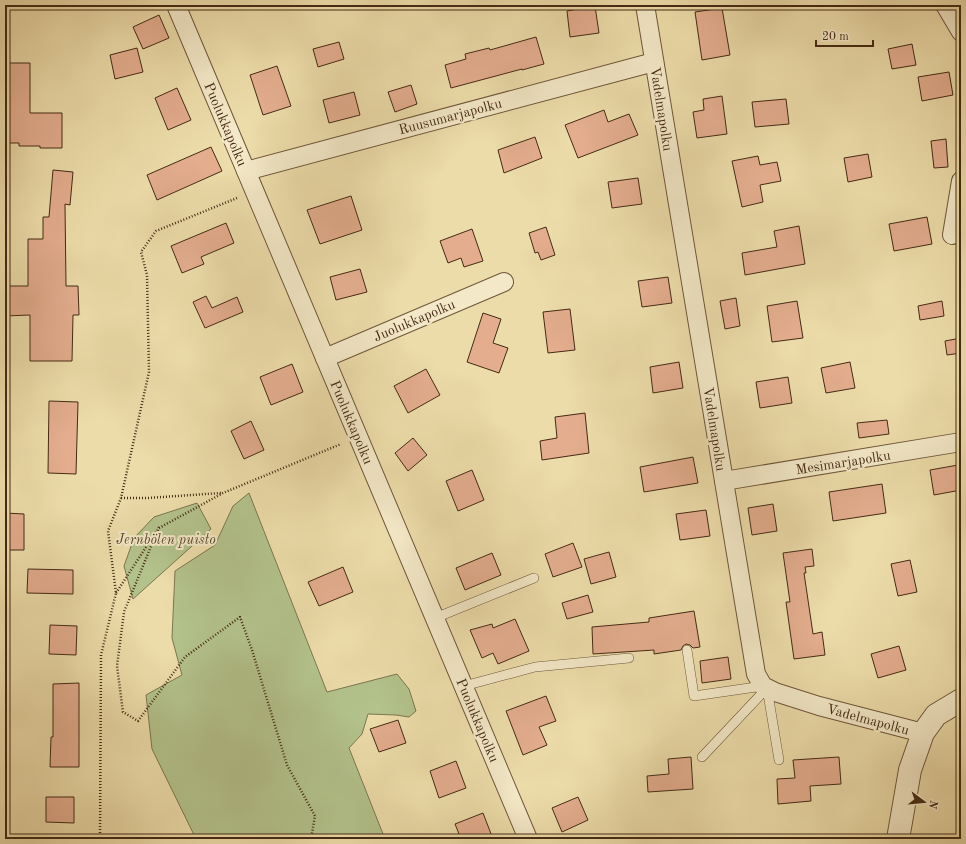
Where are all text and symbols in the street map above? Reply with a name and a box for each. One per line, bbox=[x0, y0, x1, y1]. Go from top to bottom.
scale bar bbox=[816, 22, 873, 48]
text: 20 m bbox=[822, 31, 849, 43]
street label: Vadelmapolku bbox=[647, 66, 675, 153]
street label: Puolukkapolku bbox=[201, 81, 249, 169]
street label: Ruusumarjapolku bbox=[397, 96, 504, 138]
street label: Juolukkapolku bbox=[371, 297, 458, 344]
street label: Puolukkapolku bbox=[327, 379, 375, 467]
street label: Vadelmapolku bbox=[700, 386, 728, 473]
street label: Mesimarjapolku bbox=[795, 448, 892, 477]
park label: Jernbölen puisto bbox=[116, 533, 216, 548]
street label: Puolukkapolku bbox=[453, 677, 501, 765]
street label: Vadelmapolku bbox=[825, 702, 911, 738]
north arrow bbox=[904, 782, 944, 822]
text: N bbox=[926, 799, 939, 810]

